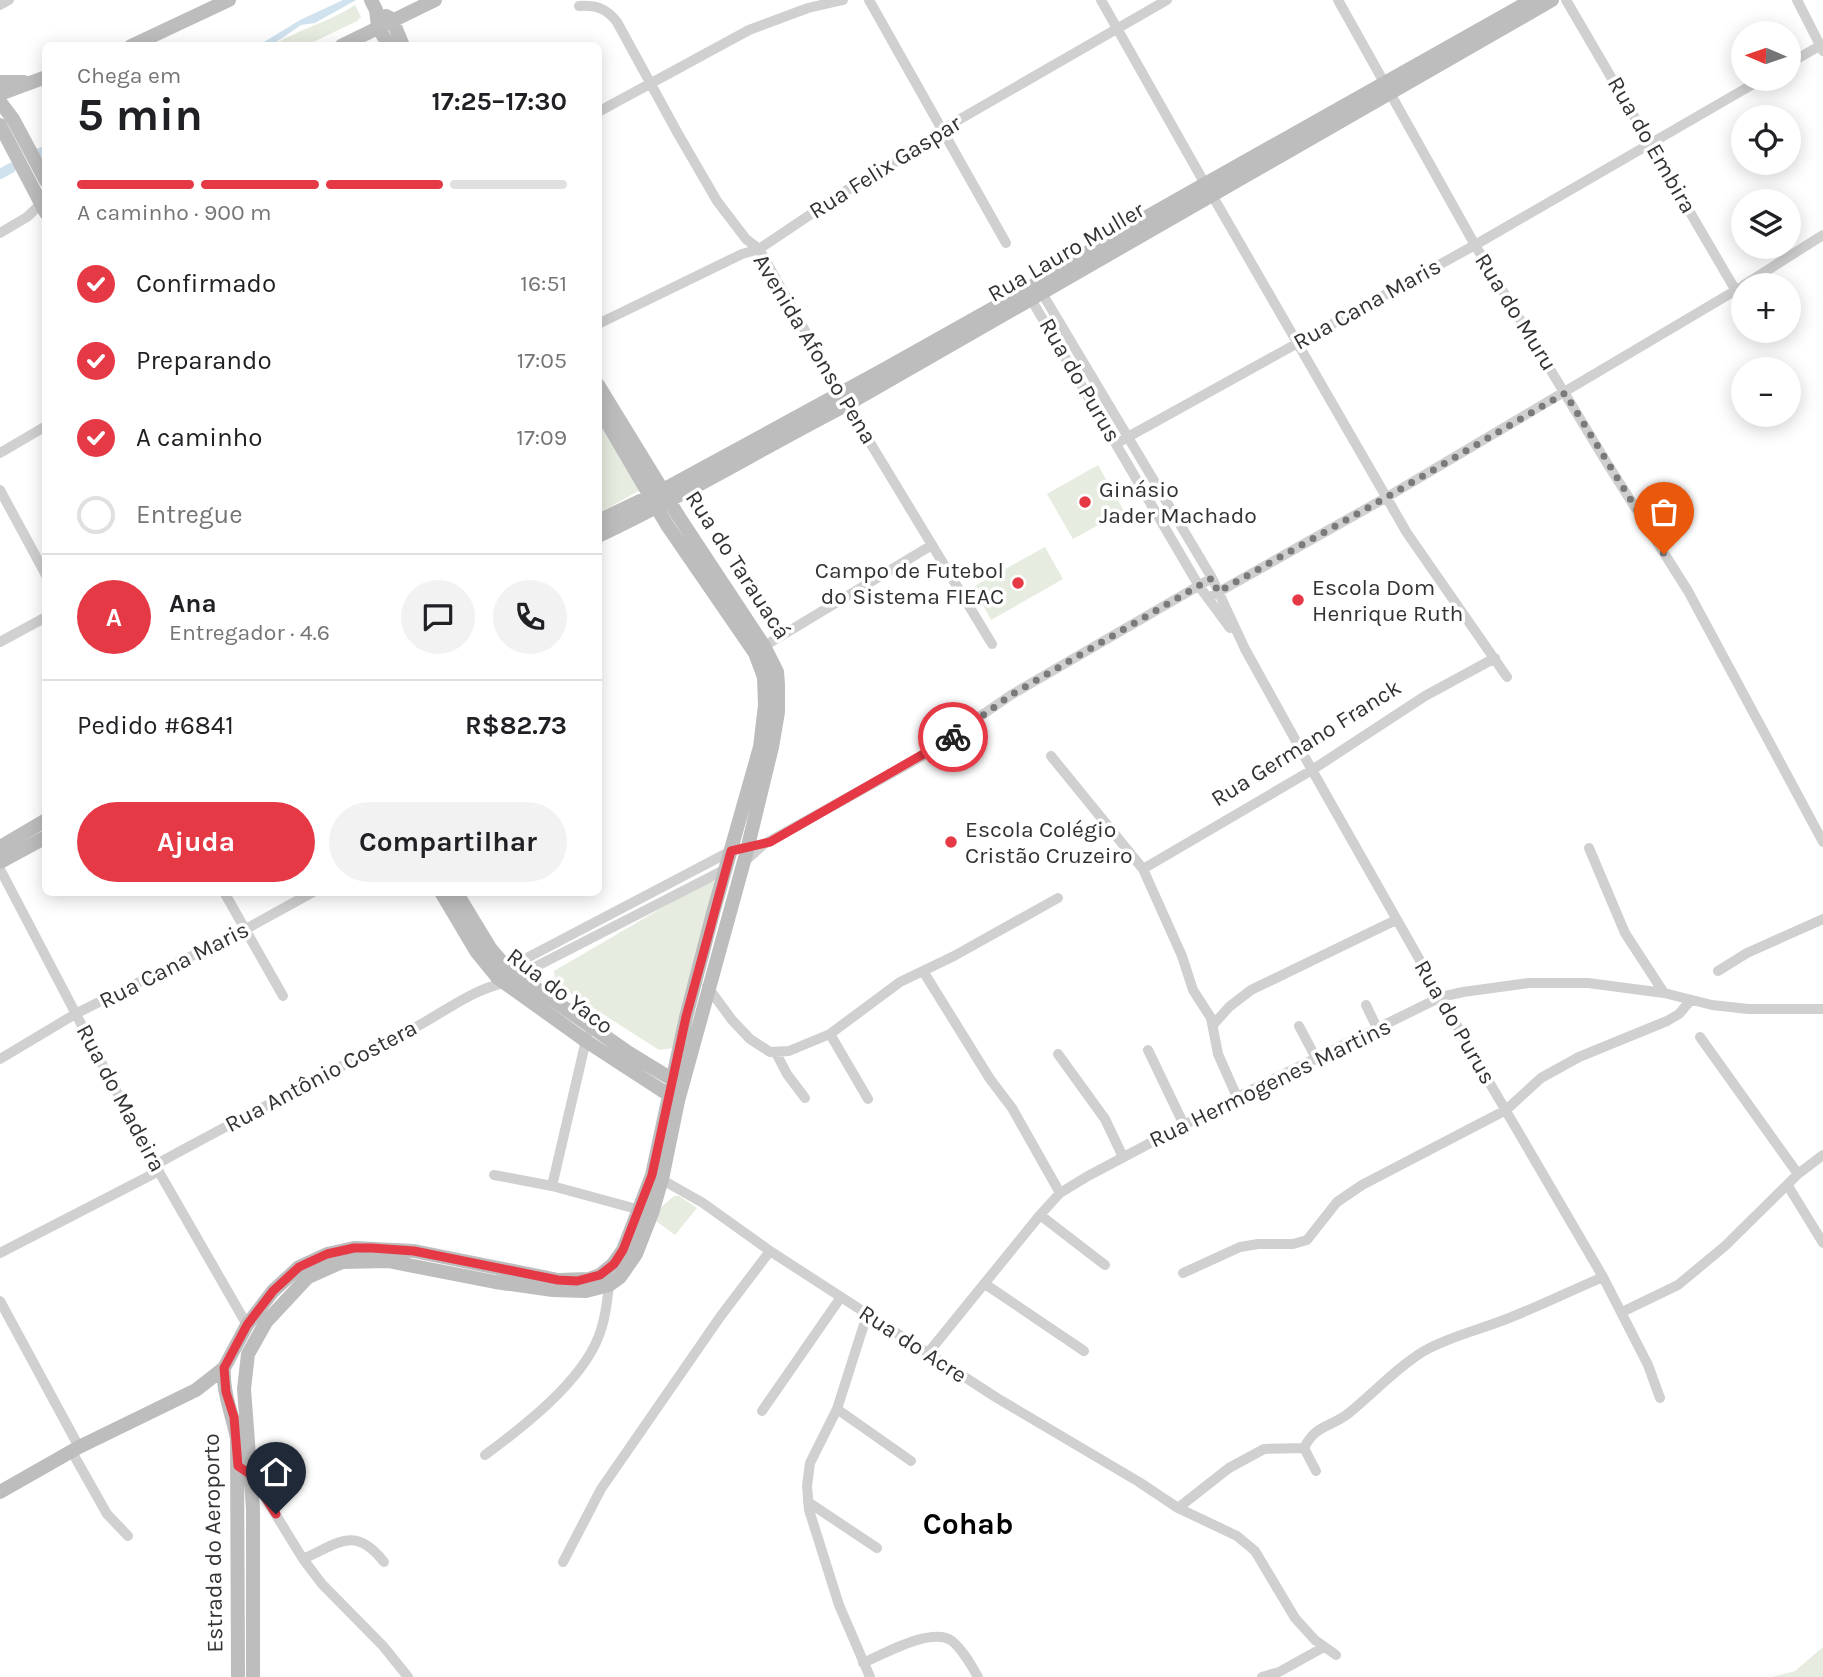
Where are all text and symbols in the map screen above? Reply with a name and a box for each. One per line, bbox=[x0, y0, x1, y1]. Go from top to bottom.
north arrow bbox=[1731, 21, 1801, 91]
map controls bbox=[1731, 21, 1801, 427]
text: Chega em bbox=[77, 62, 181, 89]
street label: Rua do Embira bbox=[1602, 72, 1702, 218]
text: 17:25–17:30 bbox=[431, 86, 567, 117]
text: 5 min bbox=[77, 88, 203, 142]
button: locate bbox=[1731, 105, 1801, 175]
street label: Rua Felix Gaspar bbox=[804, 109, 966, 225]
button: layers bbox=[1731, 189, 1801, 259]
street label: Rua Lauro Muller bbox=[983, 196, 1150, 308]
text: A caminho · 900 m bbox=[77, 199, 272, 226]
street label: Rua do Muru bbox=[1469, 248, 1563, 376]
street label: Avenida Afonso Pena bbox=[748, 249, 882, 449]
street label: Rua Cana Maris bbox=[1289, 252, 1445, 356]
icon: check bbox=[77, 265, 115, 303]
text: Confirmado bbox=[136, 268, 276, 299]
text: 16:51 bbox=[520, 270, 567, 297]
button: + bbox=[1731, 273, 1801, 343]
street label: Rua do Purus bbox=[1034, 313, 1126, 447]
icon: check bbox=[77, 342, 115, 380]
text: Preparando bbox=[136, 345, 272, 376]
text: 17:05 bbox=[517, 347, 567, 374]
button: − bbox=[1731, 357, 1801, 427]
icon: check bbox=[77, 419, 115, 457]
text: A caminho bbox=[136, 422, 263, 453]
text: 17:09 bbox=[516, 424, 567, 451]
place label: Ginásio Jader Machado bbox=[1099, 476, 1257, 529]
pin bbox=[1634, 482, 1694, 554]
street label: Rua do Tarauacá bbox=[680, 485, 796, 645]
icon: bag bbox=[1645, 493, 1683, 531]
marker: Ginásio Jader Machado bbox=[1077, 494, 1093, 510]
text: Entregue bbox=[136, 499, 243, 530]
place label: Campo de Futebol do Sistema FIEAC bbox=[815, 557, 1004, 610]
place label: Escola Dom Henrique Ruth bbox=[1312, 574, 1463, 627]
marker: Campo de Futebol do Sistema FIEAC bbox=[1010, 575, 1026, 591]
button: chat bbox=[401, 580, 475, 654]
button: phone bbox=[493, 580, 567, 654]
text: Ana bbox=[169, 588, 217, 619]
marker: Escola Dom Henrique Ruth bbox=[1290, 592, 1306, 608]
text: A bbox=[106, 602, 122, 633]
text: Entregador · 4.6 bbox=[169, 619, 330, 646]
street label: Rua Germano Franck bbox=[1206, 674, 1406, 812]
courier bbox=[918, 702, 988, 772]
text: Pedido #6841 bbox=[77, 710, 234, 741]
text: R$82.73 bbox=[465, 710, 567, 741]
icon: bike bbox=[934, 718, 972, 756]
button: Ajuda bbox=[77, 802, 315, 882]
button: Compartilhar bbox=[329, 802, 567, 882]
place label: Escola Colégio Cristão Cruzeiro bbox=[965, 816, 1133, 869]
marker: Escola Colégio Cristão Cruzeiro bbox=[943, 834, 959, 850]
street label: Rua Cana Maris bbox=[95, 916, 253, 1014]
street label: Rua do Yaco bbox=[502, 942, 618, 1040]
street label: Rua do Purus bbox=[1409, 955, 1501, 1089]
street label: Rua Hermogenes Martins bbox=[1145, 1013, 1395, 1153]
street label: Rua Antônio Costera bbox=[220, 1014, 422, 1138]
street label: Rua do Madeira bbox=[71, 1020, 171, 1176]
street label: Rua do Acre bbox=[854, 1299, 972, 1389]
street label: Estrada do Aeroporto bbox=[198, 1433, 228, 1653]
pin bbox=[246, 1442, 306, 1514]
icon: home bbox=[257, 1453, 295, 1491]
district label: Cohab bbox=[923, 1506, 1013, 1542]

